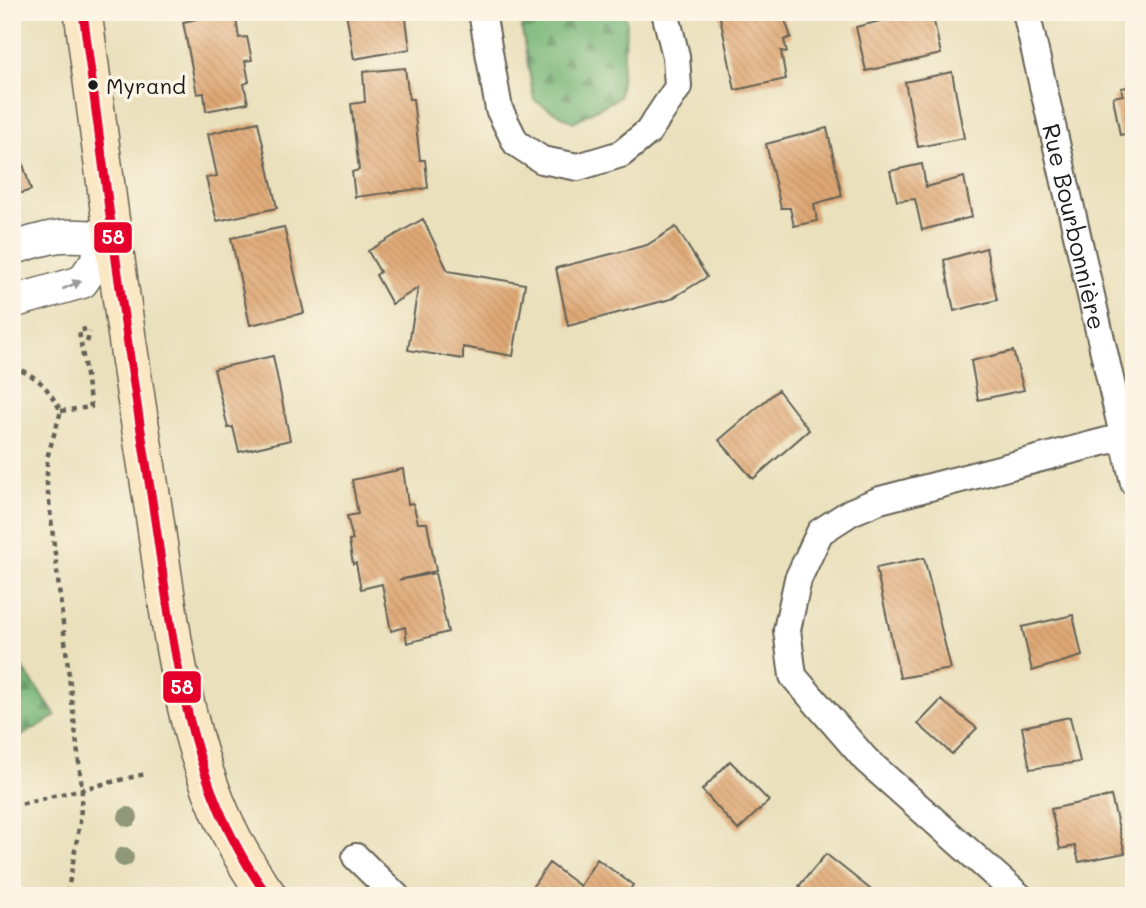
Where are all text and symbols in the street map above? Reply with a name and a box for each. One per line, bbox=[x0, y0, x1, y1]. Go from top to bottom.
place label: Myrand bbox=[106, 71, 186, 100]
marker: Myrand bbox=[86, 78, 100, 92]
street label: Rue Bourbonnière bbox=[1037, 120, 1114, 333]
line badge: 58 bbox=[93, 221, 133, 254]
text: 58 bbox=[102, 224, 125, 249]
one-way arrow bbox=[62, 279, 82, 291]
line badge: 58 bbox=[162, 670, 202, 704]
text: 58 bbox=[171, 674, 194, 699]

